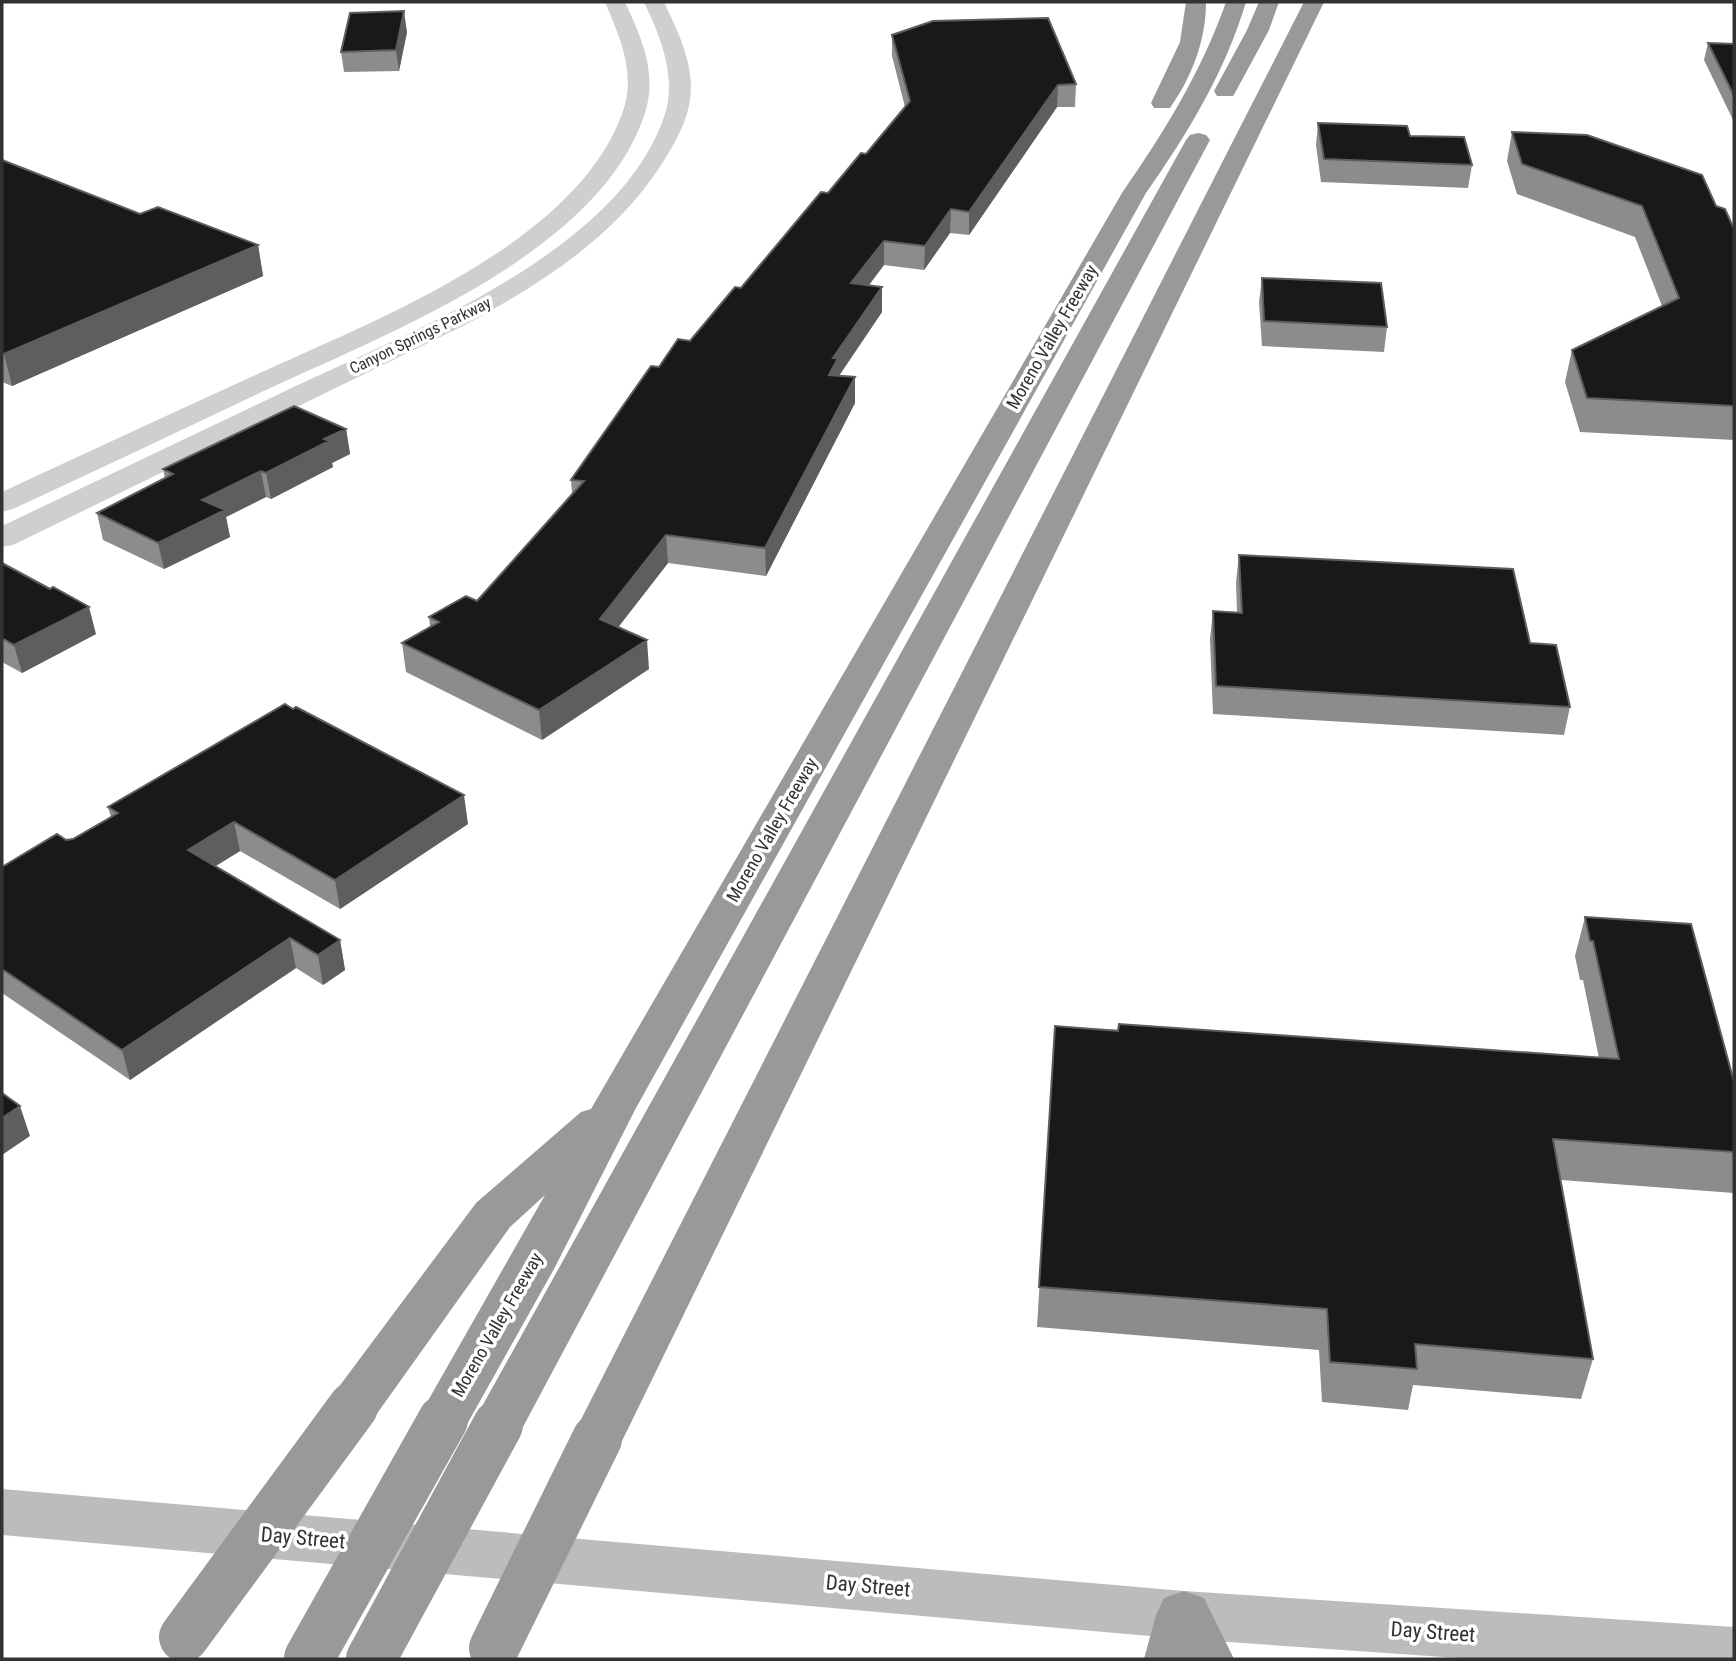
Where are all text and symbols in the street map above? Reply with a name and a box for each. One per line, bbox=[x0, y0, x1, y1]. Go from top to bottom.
street label: Moreno Valley Freeway bbox=[1002, 260, 1102, 413]
street label: Canyon Springs Parkway bbox=[346, 293, 494, 378]
street label: Moreno Valley Freeway bbox=[722, 753, 822, 906]
street label: Moreno Valley Freeway bbox=[447, 1248, 547, 1401]
street label: Day Street bbox=[260, 1522, 346, 1554]
street label: Day Street bbox=[825, 1570, 911, 1602]
street label: Day Street bbox=[1390, 1617, 1476, 1647]

